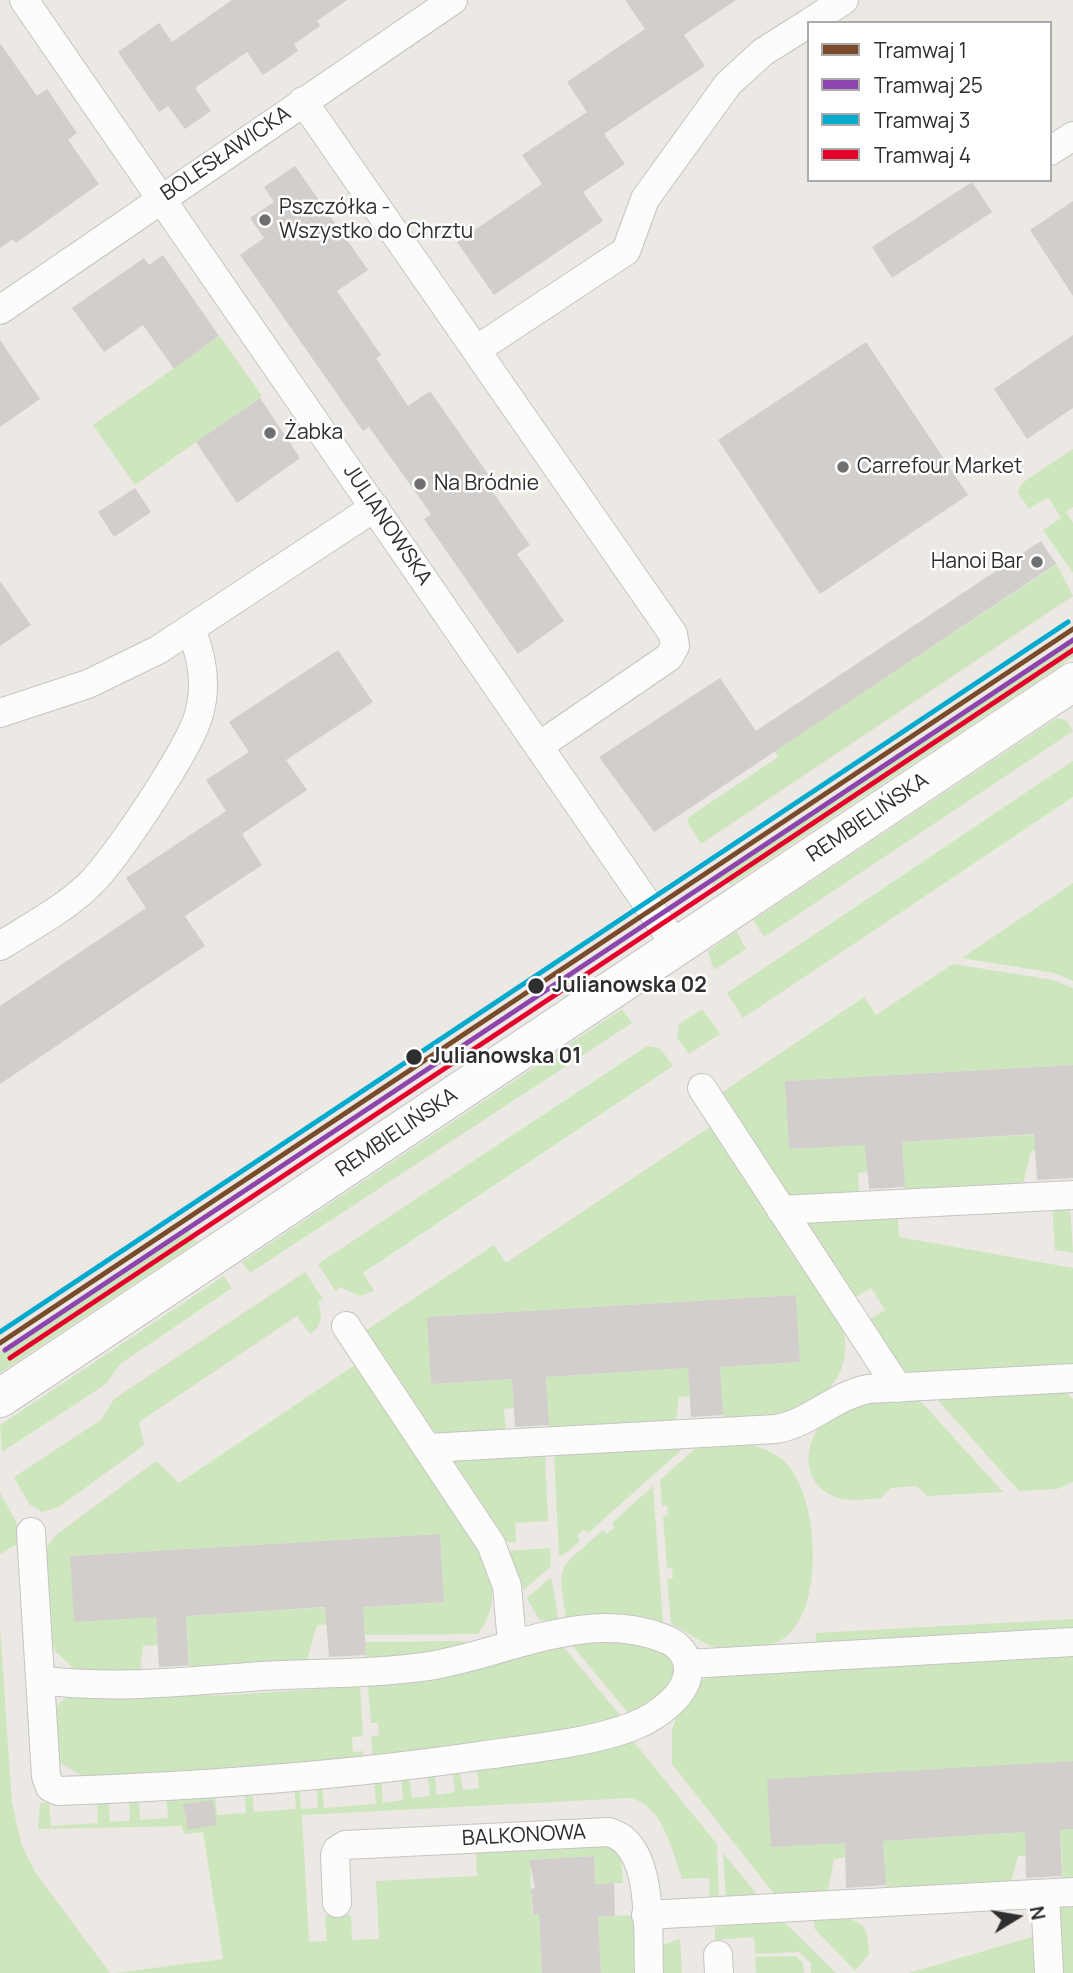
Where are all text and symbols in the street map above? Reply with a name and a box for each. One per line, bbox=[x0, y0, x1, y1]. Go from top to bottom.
legend bbox=[807, 21, 1052, 182]
text: Tramwaj 1 bbox=[874, 36, 967, 64]
text: Tramwaj 25 bbox=[874, 71, 983, 99]
street label: BOLESŁAWICKA bbox=[156, 101, 296, 207]
text: Tramwaj 3 bbox=[874, 106, 970, 134]
text: Tramwaj 4 bbox=[874, 141, 971, 169]
place label: Pszczółka - Wszystko do Chrztu bbox=[279, 195, 473, 245]
marker: Pszczółka - Wszystko do Chrztu bbox=[257, 212, 273, 228]
place label: Żabka bbox=[284, 420, 343, 446]
marker: Żabka bbox=[262, 425, 278, 441]
place label: Carrefour Market bbox=[857, 454, 1022, 480]
marker: Carrefour Market bbox=[835, 459, 851, 475]
street label: JULIANOWSKA bbox=[337, 460, 437, 590]
place label: Na Bródnie bbox=[434, 471, 539, 497]
marker: Na Bródnie bbox=[412, 476, 428, 492]
place label: Hanoi Bar bbox=[931, 549, 1023, 575]
marker: Hanoi Bar bbox=[1029, 554, 1045, 570]
street label: REMBIELIŃSKA bbox=[802, 768, 934, 868]
place label: Julianowska 02 bbox=[552, 973, 707, 999]
marker: Julianowska 02 bbox=[526, 976, 546, 996]
place label: Julianowska 01 bbox=[430, 1044, 581, 1070]
marker: Julianowska 01 bbox=[404, 1047, 424, 1067]
street label: REMBIELIŃSKA bbox=[331, 1083, 463, 1183]
street label: BALKONOWA bbox=[461, 1820, 587, 1852]
north arrow bbox=[982, 1882, 1052, 1952]
text: N bbox=[1024, 1904, 1052, 1922]

